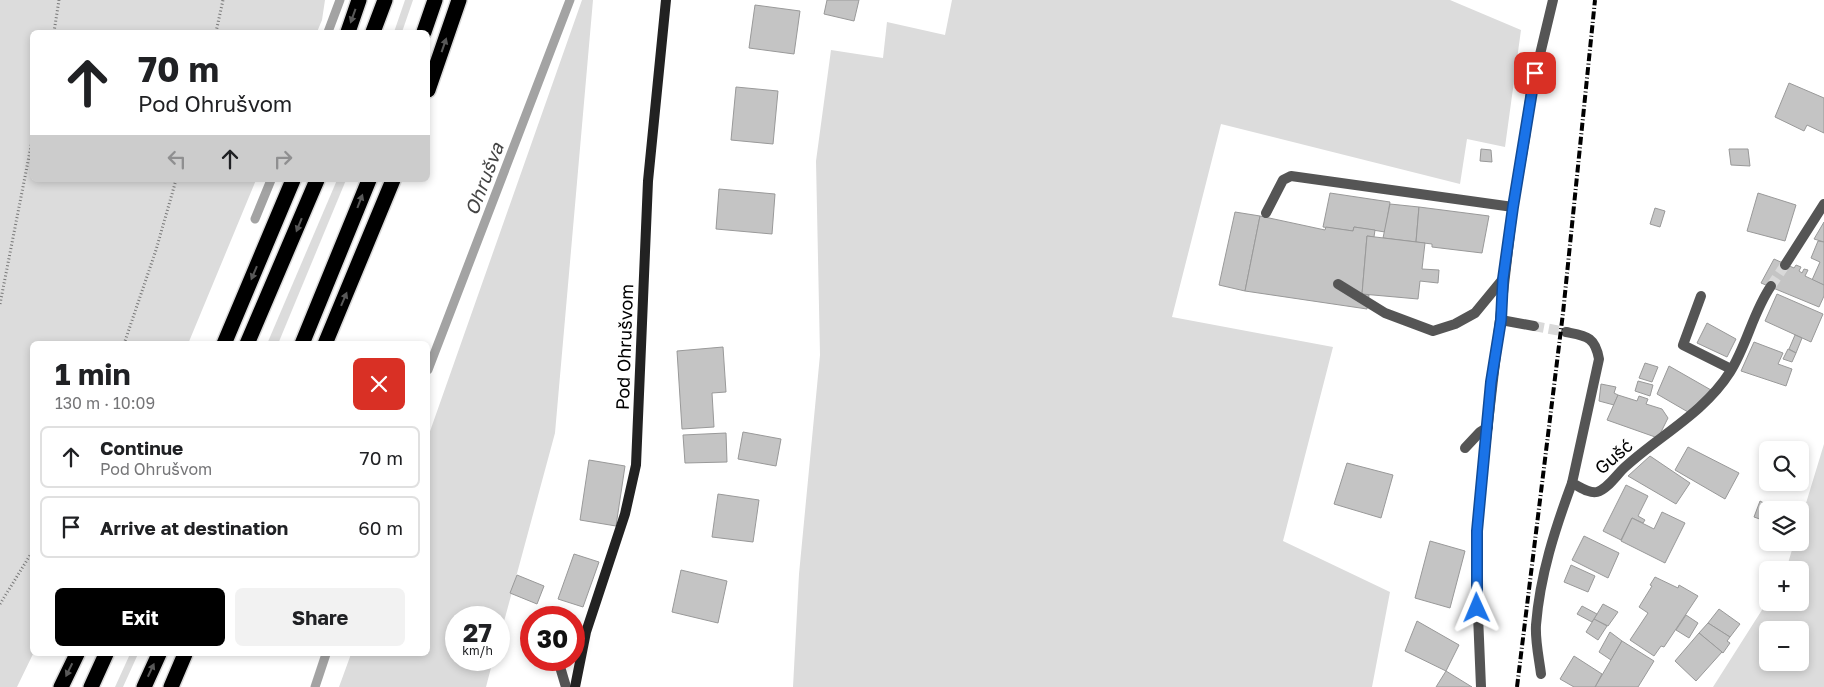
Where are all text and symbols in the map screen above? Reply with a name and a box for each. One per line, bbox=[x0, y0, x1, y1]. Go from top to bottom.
one-way arrow bbox=[349, 9, 357, 24]
one-way arrow bbox=[441, 38, 448, 53]
text: 70 m bbox=[138, 48, 219, 90]
icon: ahead bbox=[55, 50, 120, 115]
pin bbox=[1514, 52, 1556, 94]
icon: arrive bbox=[1521, 59, 1549, 87]
text: Pod Ohrušvom bbox=[138, 90, 292, 117]
water label: Ohrušva bbox=[459, 138, 508, 218]
icon: left bbox=[163, 145, 191, 173]
icon: ahead bbox=[216, 145, 244, 173]
icon: right bbox=[269, 145, 297, 173]
one-way arrow bbox=[357, 194, 364, 209]
one-way arrow bbox=[295, 218, 303, 233]
one-way arrow bbox=[250, 266, 258, 280]
street label: Pod Ohrušvom bbox=[611, 283, 637, 410]
one-way arrow bbox=[341, 292, 349, 306]
text: 1 min bbox=[55, 356, 131, 392]
button: close bbox=[353, 358, 405, 410]
text: 130 m · 10:09 bbox=[55, 393, 155, 413]
street label: Gušć bbox=[1590, 434, 1637, 479]
text: Continue bbox=[100, 436, 183, 459]
map controls bbox=[1759, 441, 1809, 671]
button: search bbox=[1759, 441, 1809, 491]
icon: ahead bbox=[57, 443, 85, 471]
text: 70 m bbox=[360, 446, 403, 469]
text: Pod Ohrušvom bbox=[100, 459, 212, 479]
button: layers bbox=[1759, 501, 1809, 551]
icon: arrive bbox=[57, 513, 85, 541]
text: Arrive at destination bbox=[100, 516, 288, 539]
text: 60 m bbox=[358, 516, 403, 539]
button: + bbox=[1759, 561, 1809, 611]
position arrow bbox=[1450, 581, 1502, 633]
button: Exit bbox=[55, 588, 225, 646]
button: Share bbox=[235, 588, 405, 646]
speed limit sign: 30 bbox=[520, 606, 585, 671]
text: 27 bbox=[463, 617, 492, 648]
button: − bbox=[1759, 621, 1809, 671]
text: km/h bbox=[462, 643, 493, 658]
one-way arrow bbox=[64, 663, 72, 677]
one-way arrow bbox=[148, 663, 156, 677]

